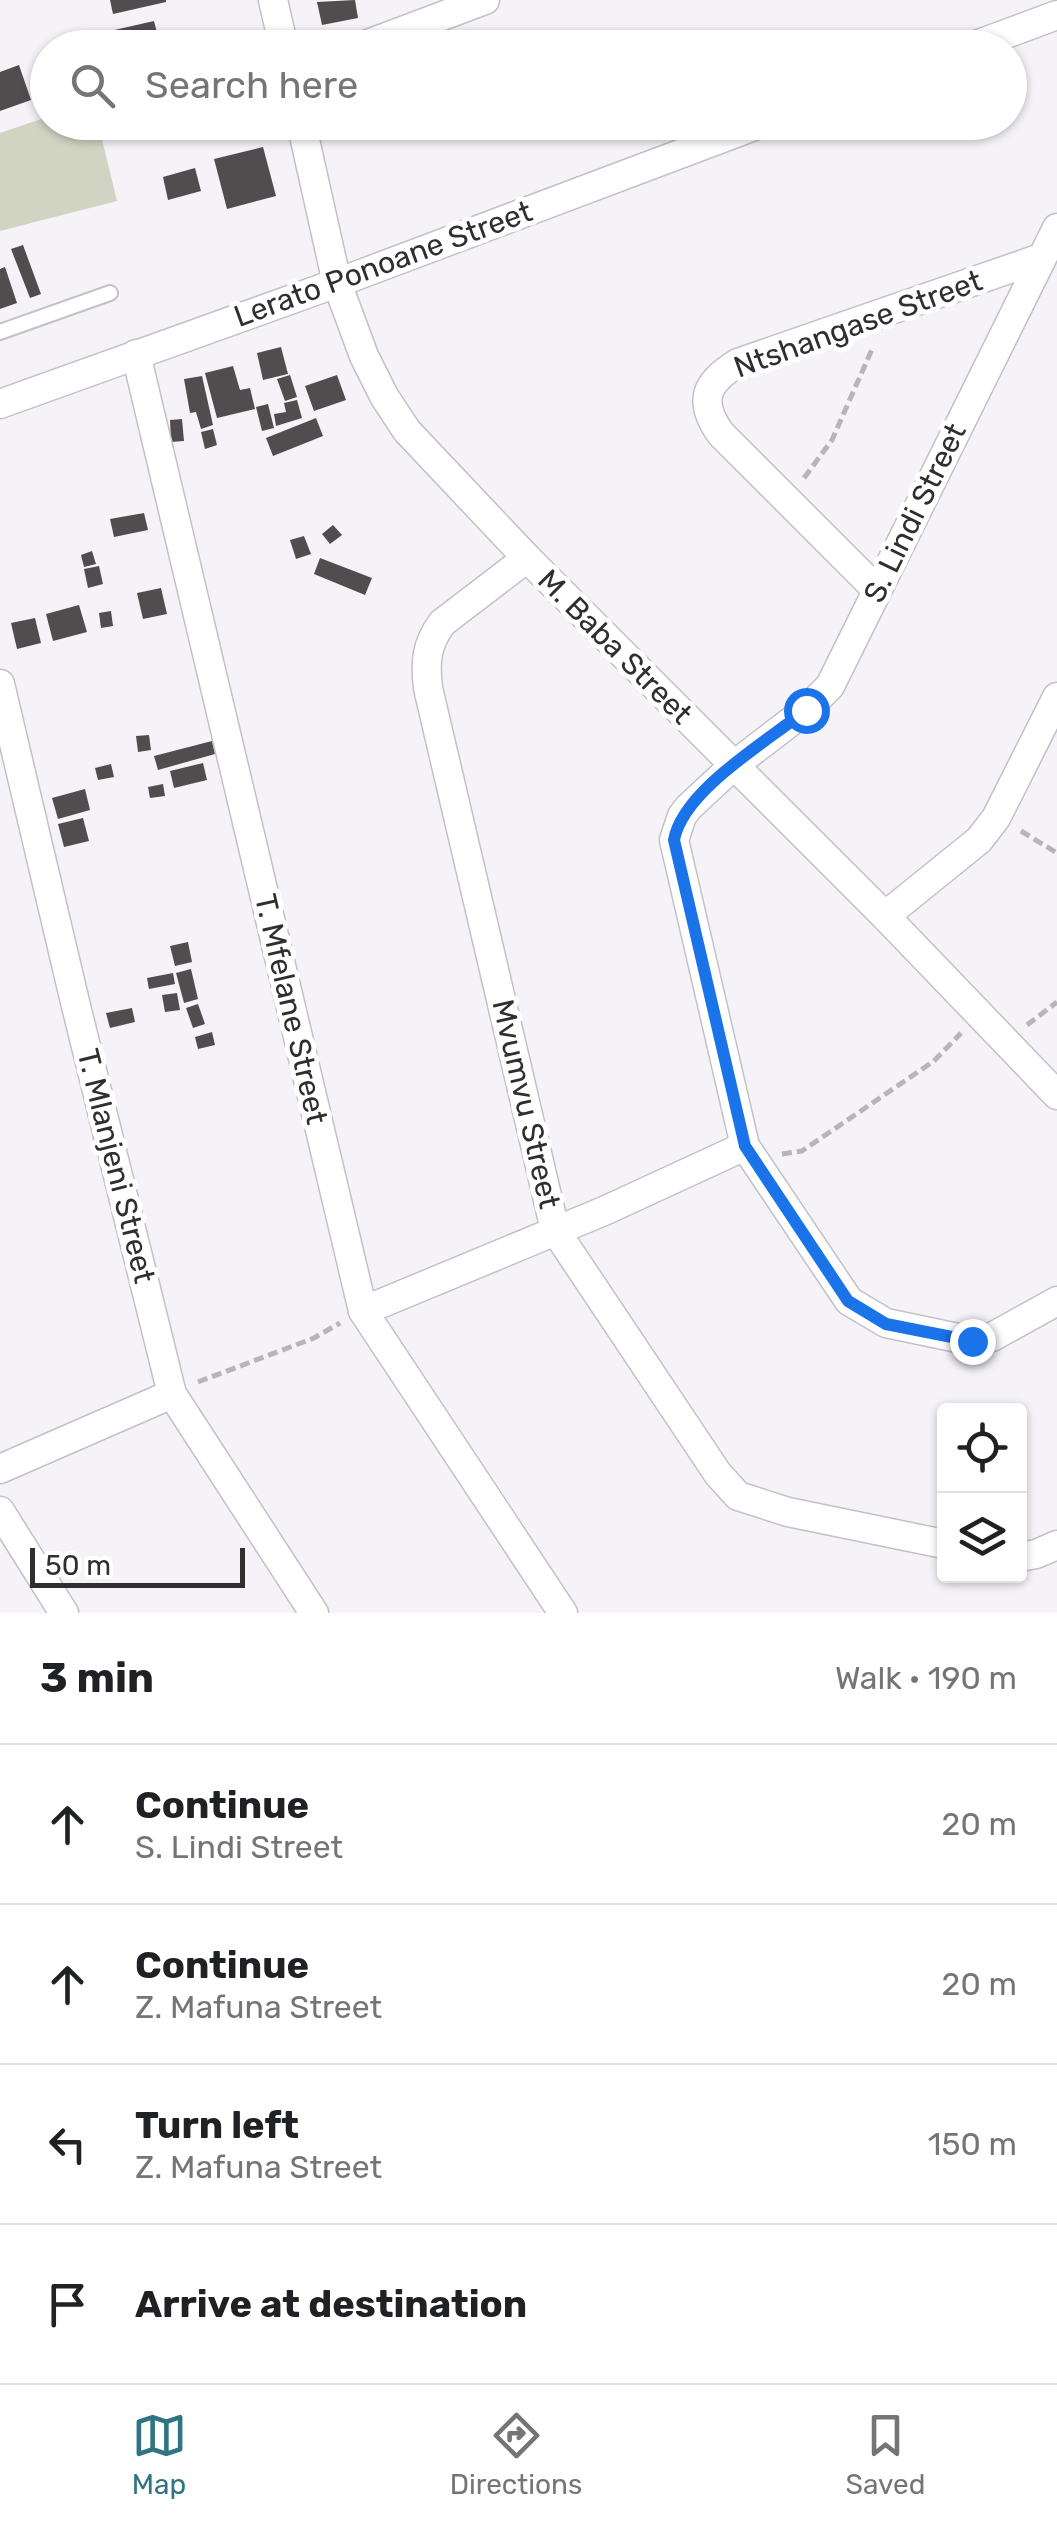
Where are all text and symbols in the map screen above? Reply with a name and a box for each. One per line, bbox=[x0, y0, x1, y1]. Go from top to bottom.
search box bbox=[30, 30, 1027, 140]
icon: search bbox=[65, 58, 120, 113]
text: Search here bbox=[145, 62, 358, 108]
street label: Lerato Ponoane Street bbox=[229, 193, 537, 335]
street label: Ntshangase Street bbox=[729, 262, 987, 386]
street label: S. Lindi Street bbox=[856, 417, 974, 609]
street label: M. Baba Street bbox=[530, 562, 700, 732]
route start bbox=[784, 688, 830, 734]
street label: T. Mfelane Street bbox=[247, 890, 335, 1128]
street label: Mvumvu Street bbox=[484, 996, 568, 1212]
street label: T. Mlanjeni Street bbox=[69, 1045, 163, 1287]
route end bbox=[950, 1319, 996, 1365]
map controls bbox=[937, 1403, 1027, 1583]
button: locate bbox=[937, 1403, 1027, 1493]
button: layers bbox=[937, 1493, 1027, 1583]
scale bar bbox=[30, 1543, 245, 1588]
text: 50 m bbox=[45, 1549, 111, 1582]
text: 3 min bbox=[40, 1653, 154, 1703]
text: Walk · 190 m bbox=[835, 1659, 1017, 1697]
text: Continue bbox=[135, 1782, 309, 1828]
icon: ahead bbox=[40, 1797, 95, 1852]
text: 20 m bbox=[942, 1805, 1017, 1843]
text: S. Lindi Street bbox=[135, 1828, 343, 1866]
text: Continue bbox=[135, 1942, 309, 1988]
icon: ahead bbox=[40, 1957, 95, 2012]
text: 20 m bbox=[942, 1965, 1017, 2003]
text: Z. Mafuna Street bbox=[135, 1988, 382, 2026]
text: Turn left bbox=[135, 2102, 299, 2148]
icon: left bbox=[40, 2117, 95, 2172]
text: 150 m bbox=[928, 2125, 1017, 2163]
text: Z. Mafuna Street bbox=[135, 2148, 382, 2186]
icon: arrive bbox=[40, 2277, 95, 2332]
text: Arrive at destination bbox=[135, 2281, 527, 2327]
tab: Map bbox=[132, 2408, 187, 2501]
tab: Directions bbox=[450, 2408, 582, 2501]
tab: Saved bbox=[845, 2408, 925, 2501]

